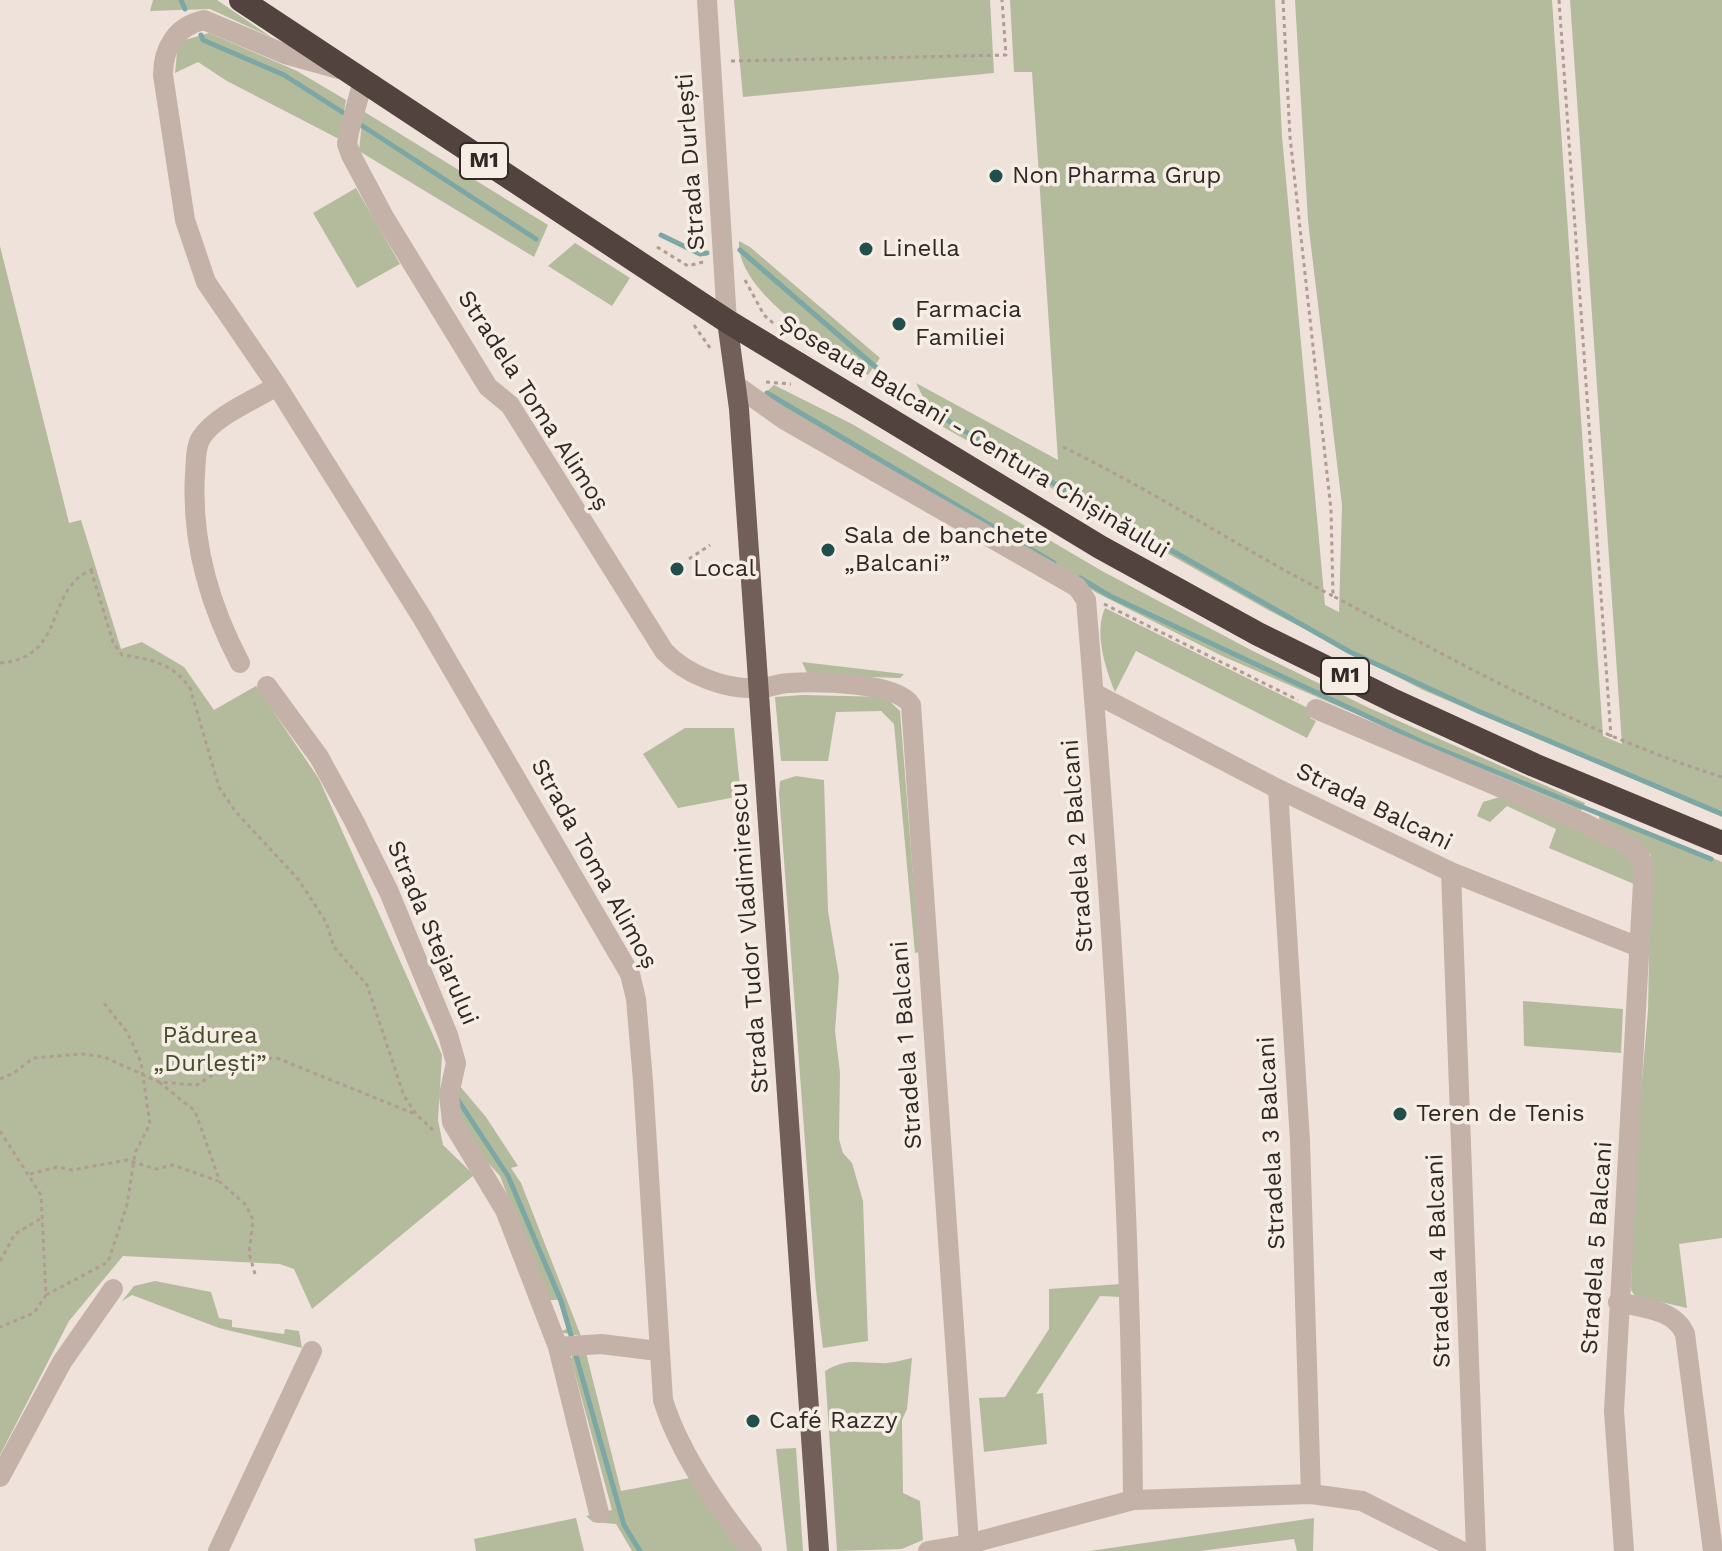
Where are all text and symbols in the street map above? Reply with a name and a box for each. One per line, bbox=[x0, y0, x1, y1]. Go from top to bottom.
street label: Strada Durlești bbox=[670, 72, 712, 252]
road number: M1 bbox=[460, 143, 508, 179]
place label: Non Pharma Grup bbox=[1012, 162, 1221, 190]
marker: Non Pharma Grup bbox=[987, 167, 1005, 185]
place label: Linella bbox=[882, 235, 960, 263]
marker: Linella bbox=[857, 240, 875, 258]
street label: Stradela Toma Alimoș bbox=[451, 285, 615, 517]
place label: Farmacia Familiei bbox=[915, 296, 1022, 352]
street label: Șoseaua Balcani - Centura Chișinăului bbox=[774, 309, 1174, 565]
marker: Farmacia Familiei bbox=[890, 315, 908, 333]
place label: Sala de banchete „Balcani” bbox=[844, 522, 1048, 578]
marker: Sala de banchete „Balcani” bbox=[819, 541, 837, 559]
place label: Local bbox=[693, 555, 756, 583]
marker: Local bbox=[668, 560, 686, 578]
road number: M1 bbox=[1321, 658, 1369, 694]
street label: Stradela 2 Balcani bbox=[1056, 738, 1100, 954]
street label: Strada Toma Alimoș bbox=[524, 754, 664, 974]
street label: Strada Balcani bbox=[1291, 757, 1457, 857]
street label: Strada Tudor Vladimirescu bbox=[725, 781, 775, 1095]
street label: Strada Stejarului bbox=[380, 836, 484, 1030]
street label: Stradela 1 Balcani bbox=[885, 940, 929, 1150]
park label: Pădurea „Durlești” bbox=[153, 1022, 267, 1078]
street label: Stradela 3 Balcani bbox=[1252, 1036, 1292, 1250]
place label: Teren de Tenis bbox=[1416, 1100, 1585, 1128]
marker: Teren de Tenis bbox=[1391, 1105, 1409, 1123]
street label: Stradela 5 Balcani bbox=[1575, 1141, 1619, 1355]
street label: Stradela 4 Balcani bbox=[1421, 1153, 1457, 1369]
place label: Café Razzy bbox=[769, 1407, 898, 1435]
marker: Café Razzy bbox=[744, 1412, 762, 1430]

